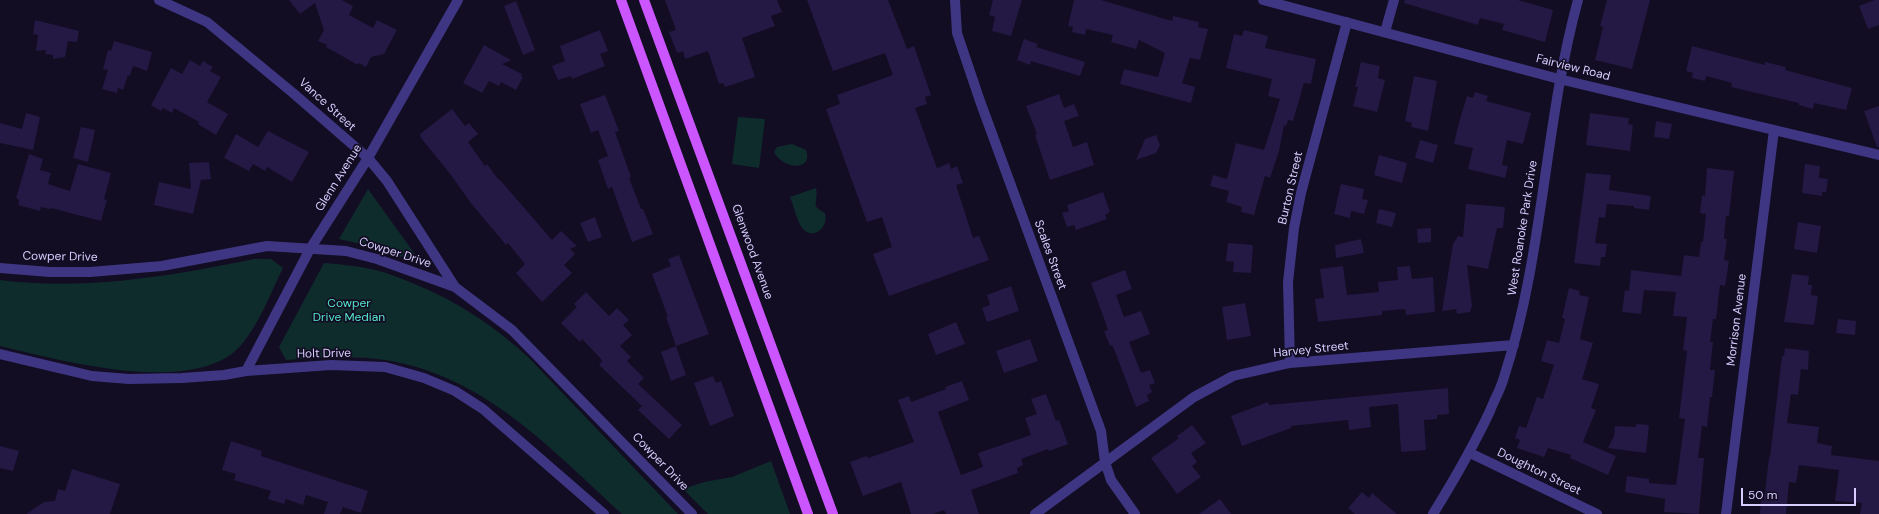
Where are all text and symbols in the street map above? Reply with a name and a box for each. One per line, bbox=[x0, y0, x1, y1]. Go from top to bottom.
street label: Fairview Road bbox=[1534, 52, 1612, 84]
street label: Vance Street bbox=[296, 76, 358, 134]
street label: Glenn Avenue bbox=[313, 142, 365, 214]
street label: Burton Street bbox=[1276, 150, 1306, 226]
street label: West Roanoke Park Drive bbox=[1505, 159, 1541, 297]
street label: Glenwood Avenue bbox=[728, 202, 776, 302]
street label: Scales Street bbox=[1031, 218, 1069, 292]
street label: Cowper Drive bbox=[357, 235, 433, 271]
street label: Cowper Drive bbox=[22, 249, 98, 265]
street label: Morrison Avenue bbox=[1724, 273, 1750, 367]
park label: Cowper Drive Median bbox=[313, 297, 385, 325]
street label: Harvey Street bbox=[1273, 339, 1349, 361]
street label: Holt Drive bbox=[297, 346, 351, 362]
street label: Cowper Drive bbox=[629, 430, 691, 494]
street label: Doughton Street bbox=[1495, 445, 1583, 499]
scale bar bbox=[1743, 480, 1858, 506]
text: 50 m bbox=[1748, 487, 1777, 503]

